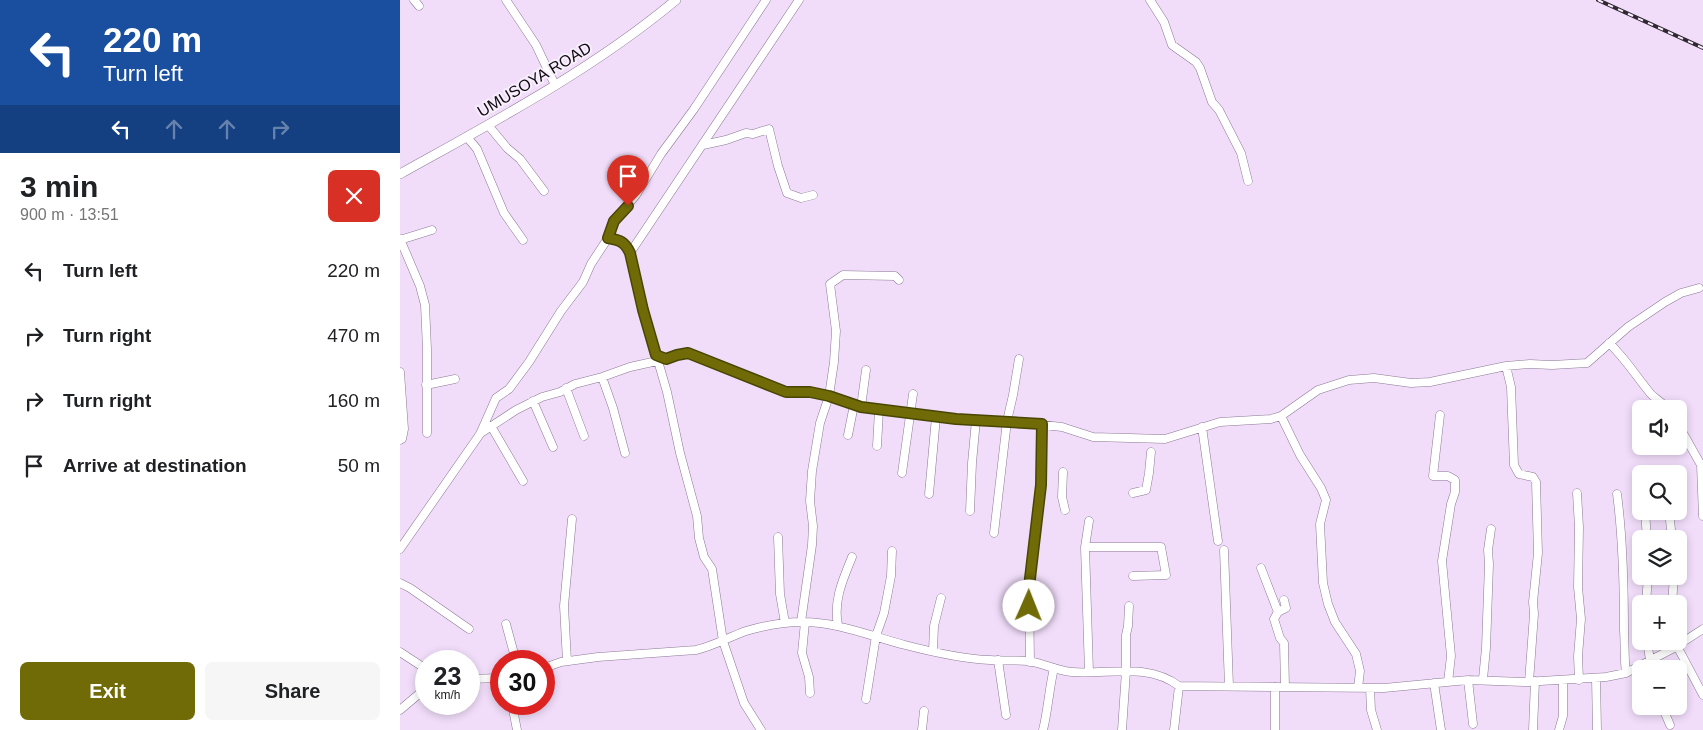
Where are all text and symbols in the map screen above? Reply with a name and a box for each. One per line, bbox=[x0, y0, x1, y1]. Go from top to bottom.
icon: left bbox=[20, 20, 85, 85]
text: 220 m bbox=[103, 20, 202, 59]
street label: UMUSOYA ROAD bbox=[474, 39, 594, 120]
text: Turn left bbox=[103, 61, 183, 86]
icon: left bbox=[107, 115, 135, 143]
icon: ahead bbox=[160, 115, 188, 143]
icon: ahead bbox=[213, 115, 241, 143]
icon: right bbox=[266, 115, 294, 143]
pin bbox=[607, 155, 649, 206]
icon: arrive bbox=[614, 162, 642, 190]
text: 3 min bbox=[20, 170, 98, 203]
button: close bbox=[328, 170, 380, 222]
text: 900 m · 13:51 bbox=[20, 206, 119, 223]
icon: left bbox=[20, 257, 48, 285]
text: Turn left bbox=[63, 260, 138, 281]
text: 220 m bbox=[327, 260, 380, 281]
icon: right bbox=[20, 322, 48, 350]
text: Turn right bbox=[63, 325, 151, 346]
text: 470 m bbox=[327, 325, 380, 346]
icon: right bbox=[20, 387, 48, 415]
text: Turn right bbox=[63, 390, 151, 411]
text: 160 m bbox=[327, 390, 380, 411]
map controls bbox=[1632, 400, 1687, 715]
button: sound bbox=[1632, 400, 1687, 455]
icon: arrive bbox=[20, 452, 48, 480]
text: Arrive at destination bbox=[63, 455, 247, 476]
text: 50 m bbox=[338, 455, 380, 476]
button: search bbox=[1632, 465, 1687, 520]
button: layers bbox=[1632, 530, 1687, 585]
position arrow bbox=[1002, 579, 1054, 631]
button: + bbox=[1632, 595, 1687, 650]
speed limit sign: 30 bbox=[490, 650, 555, 715]
button: − bbox=[1632, 660, 1687, 715]
button: Exit bbox=[20, 662, 195, 720]
button: Share bbox=[205, 662, 380, 720]
text: 23 bbox=[434, 662, 461, 690]
text: km/h bbox=[434, 688, 461, 702]

